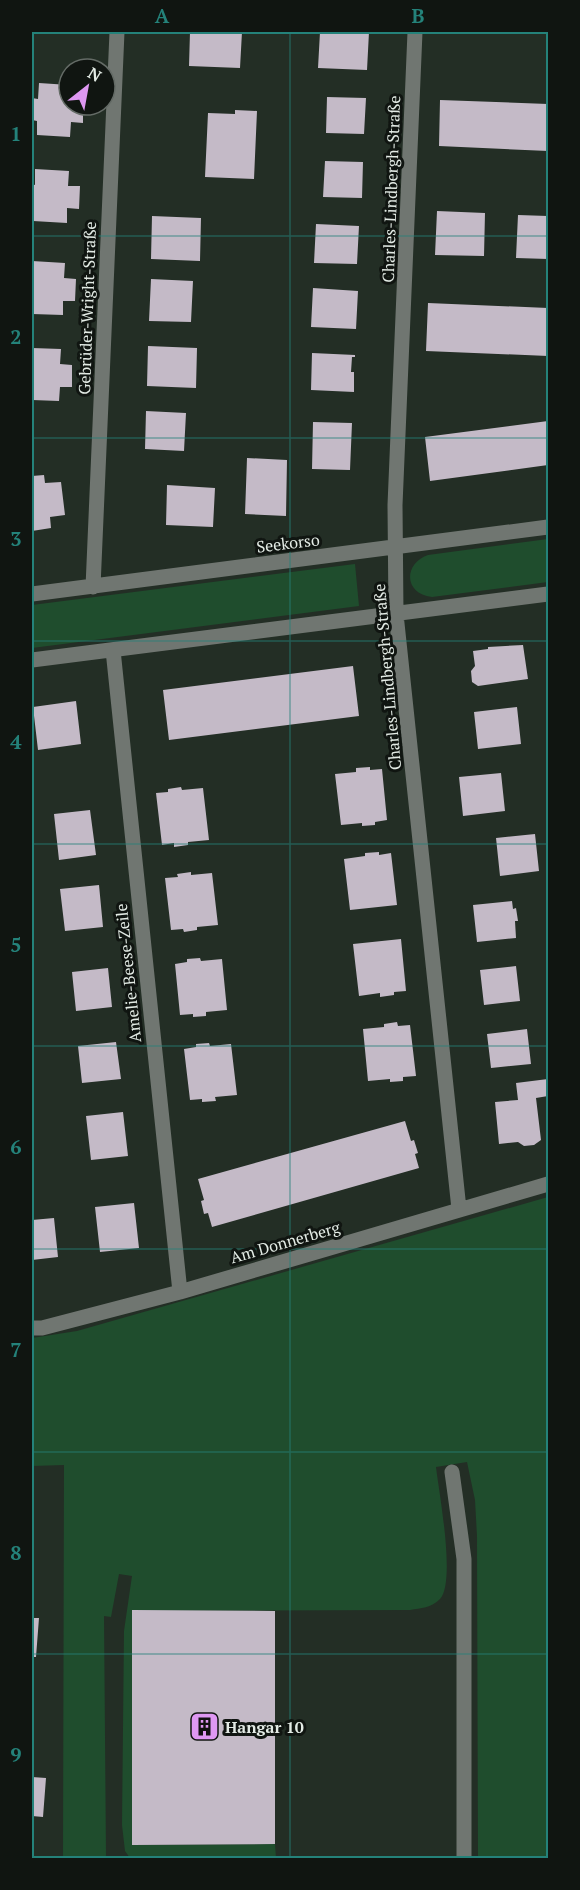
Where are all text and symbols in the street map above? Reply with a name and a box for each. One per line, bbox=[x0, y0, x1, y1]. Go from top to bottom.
text: A bbox=[155, 2, 170, 29]
text: B bbox=[412, 2, 425, 29]
north arrow bbox=[57, 57, 117, 117]
text: N bbox=[84, 62, 106, 87]
street label: Charles-Lindbergh-Straße bbox=[377, 95, 405, 283]
text: 1 bbox=[10, 120, 22, 147]
street label: Gebrüder-Wright-Straße bbox=[73, 221, 101, 395]
text: 2 bbox=[10, 323, 22, 350]
text: 3 bbox=[10, 525, 22, 552]
street label: Seekorso bbox=[255, 528, 321, 558]
street label: Charles-Lindbergh-Straße bbox=[368, 583, 406, 771]
text: 4 bbox=[10, 728, 22, 755]
street label: Amelie-Beese-Zeile bbox=[110, 903, 146, 1043]
text: 5 bbox=[10, 931, 22, 958]
text: 6 bbox=[10, 1133, 22, 1160]
street label: Am Donnerberg bbox=[227, 1216, 343, 1268]
text: 7 bbox=[10, 1336, 22, 1363]
text: 8 bbox=[10, 1539, 22, 1566]
building icon: Hangar 10 bbox=[188, 1711, 220, 1743]
place label: Hangar 10 bbox=[225, 1716, 304, 1738]
text: 9 bbox=[10, 1741, 22, 1768]

